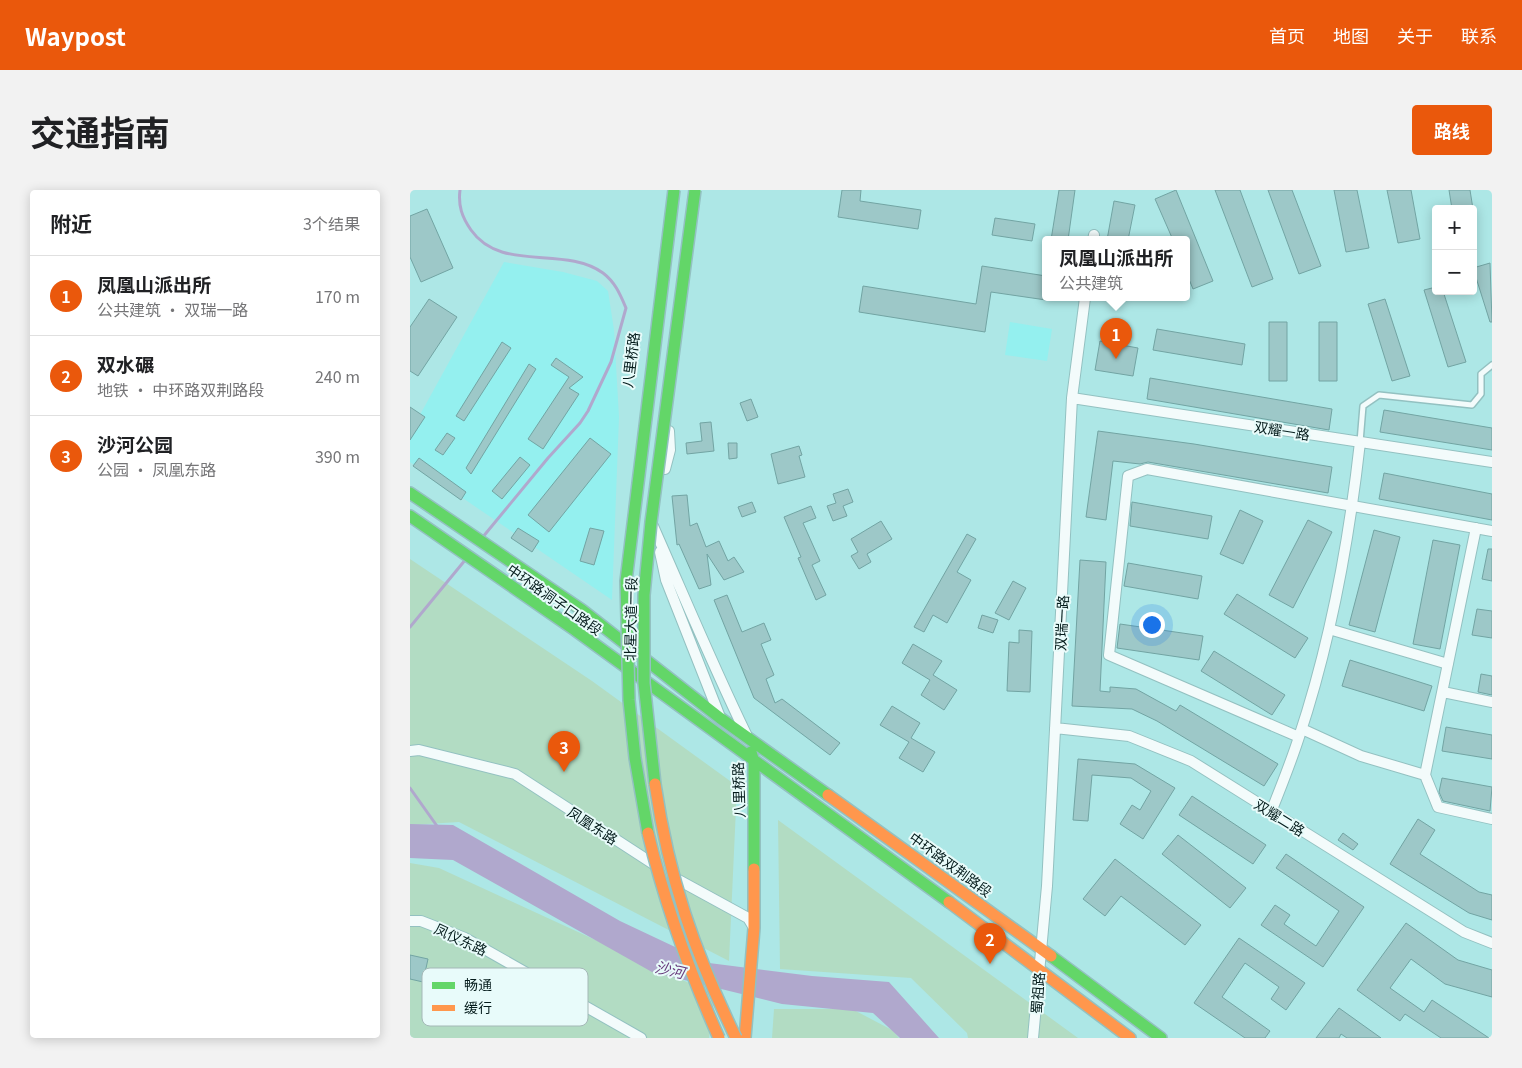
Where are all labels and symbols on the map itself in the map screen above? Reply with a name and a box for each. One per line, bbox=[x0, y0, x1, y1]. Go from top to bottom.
pin: 1 bbox=[1100, 318, 1132, 359]
street label: 八里桥路 bbox=[617, 331, 643, 389]
street label: 双耀一路 bbox=[1253, 416, 1311, 444]
street label: 中环路洞子口路段 bbox=[503, 559, 607, 639]
street label: 北星大道一段 bbox=[619, 577, 641, 661]
street label: 双瑞一路 bbox=[1050, 595, 1072, 651]
your location bbox=[1139, 612, 1165, 638]
pin: 3 bbox=[548, 731, 580, 772]
street label: 八里桥路 bbox=[727, 762, 749, 818]
street label: 双耀二路 bbox=[1251, 794, 1309, 840]
street label: 凤凰东路 bbox=[564, 801, 622, 849]
street label: 中环路双荆路段 bbox=[905, 827, 997, 901]
street label: 凤仪东路 bbox=[431, 918, 491, 960]
pin: 2 bbox=[974, 923, 1006, 964]
water label: 沙河 bbox=[653, 955, 690, 983]
legend bbox=[422, 968, 588, 1026]
street label: 蜀祖路 bbox=[1026, 971, 1048, 1015]
text: 畅通 bbox=[464, 974, 492, 994]
text: 缓行 bbox=[464, 997, 492, 1017]

